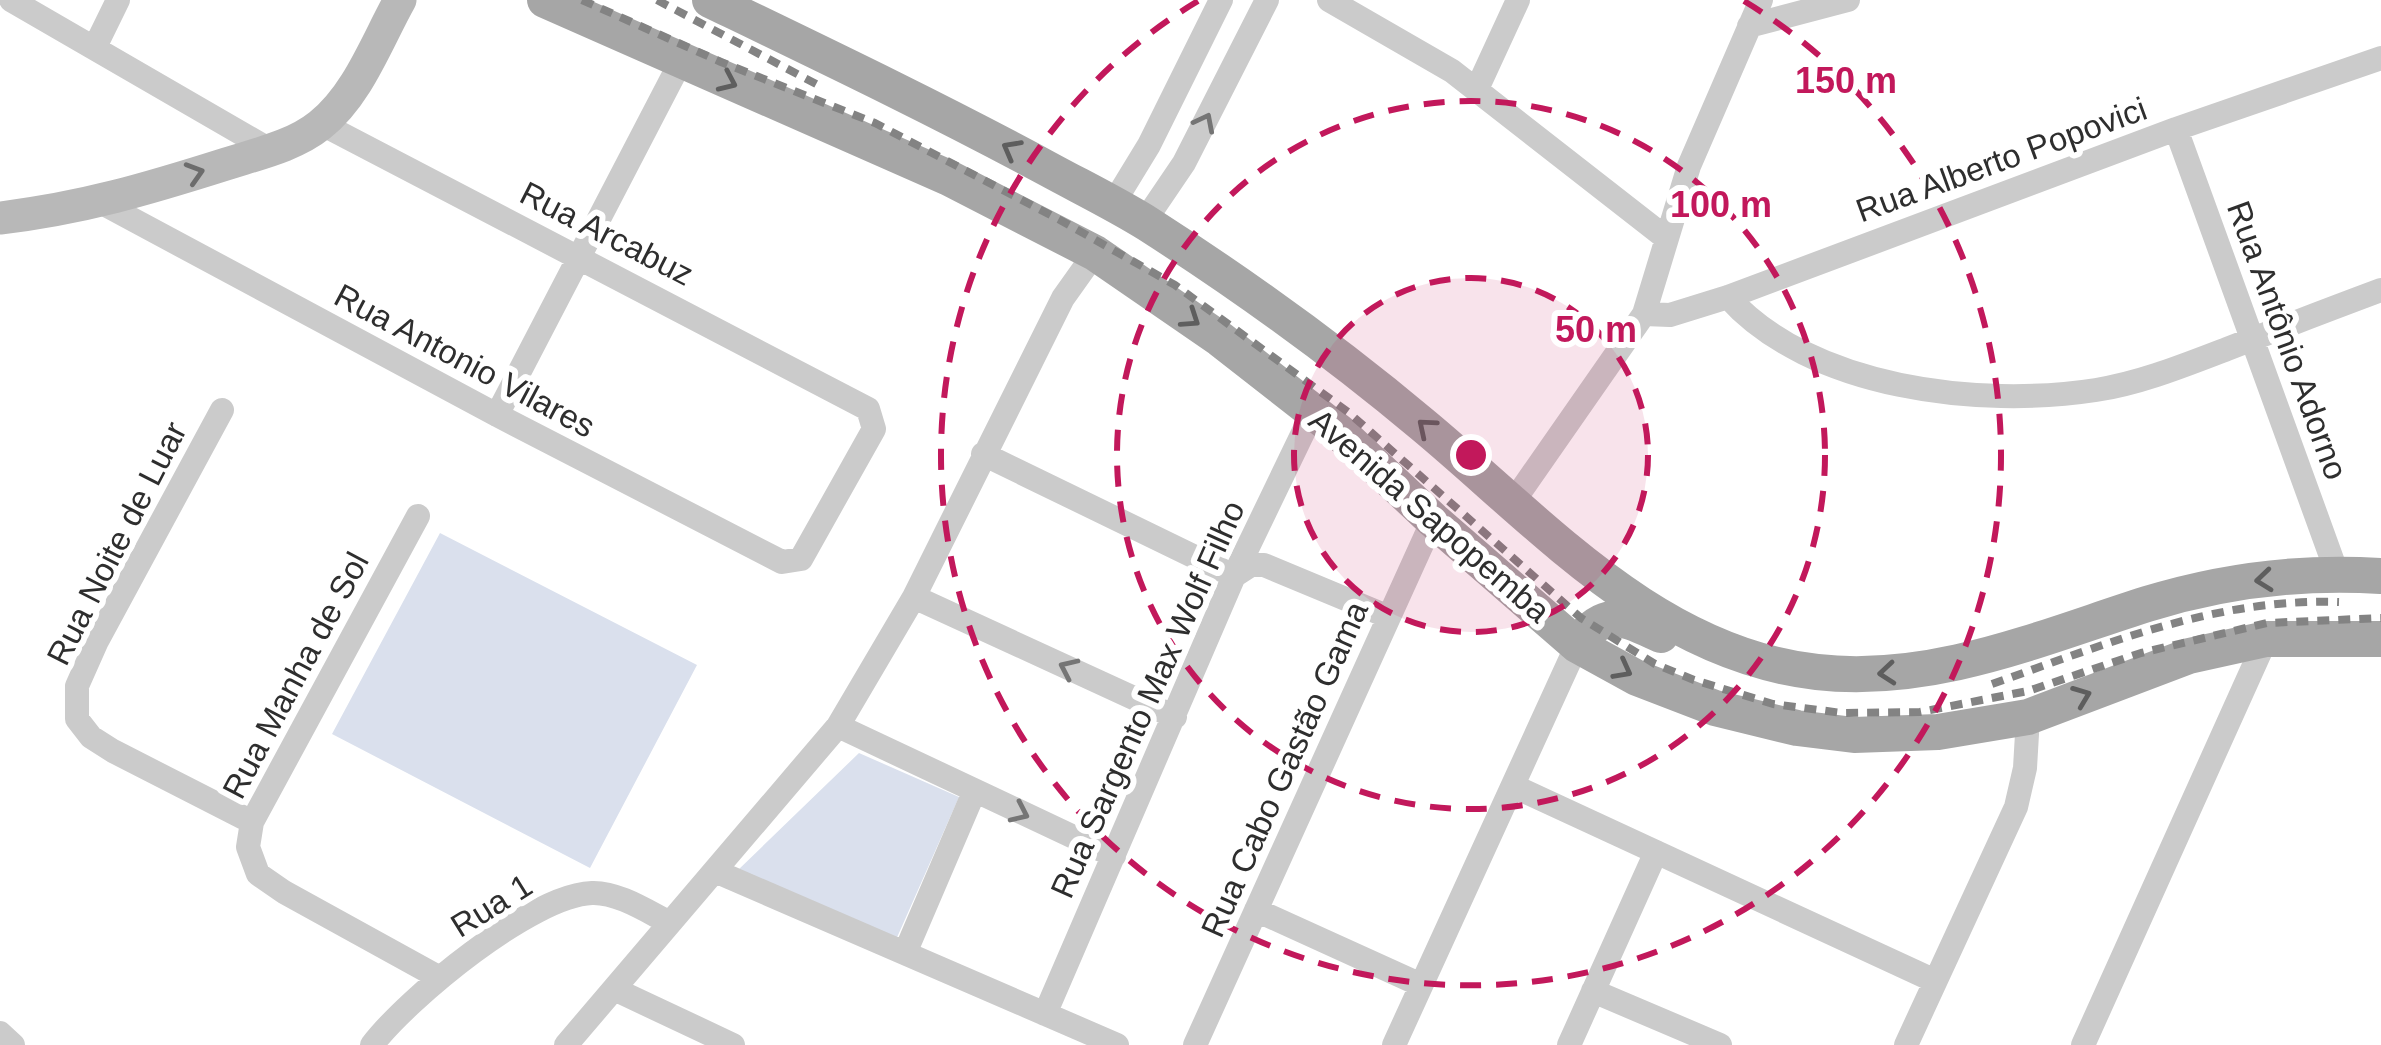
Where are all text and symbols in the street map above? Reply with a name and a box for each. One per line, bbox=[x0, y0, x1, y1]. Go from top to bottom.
text: 150 m bbox=[1795, 60, 1897, 101]
one-way arrow bbox=[716, 67, 738, 91]
street label: Rua Alberto Popovici bbox=[1851, 90, 2151, 229]
one-way arrow bbox=[1190, 113, 1214, 134]
one-way arrow bbox=[1002, 140, 1023, 163]
one-way arrow bbox=[184, 163, 205, 188]
street label: Rua Arcabuz bbox=[514, 174, 699, 293]
text: 100 m bbox=[1670, 184, 1772, 225]
street label: Rua Antônio Adorno bbox=[2220, 196, 2355, 484]
street label: Rua Antonio Vilares bbox=[328, 276, 601, 445]
one-way arrow bbox=[1178, 305, 1200, 327]
text: 50 m bbox=[1555, 309, 1637, 350]
street label: Avenida Sapopemba bbox=[1302, 401, 1558, 630]
street label: Rua Noite de Luar bbox=[39, 416, 194, 671]
one-way arrow bbox=[1418, 420, 1440, 442]
centre of rings bbox=[1450, 434, 1492, 476]
street label: Rua Sargento Max Wolf Filho bbox=[1043, 495, 1252, 903]
street label: Rua Manha de Sol bbox=[215, 546, 376, 805]
one-way arrow bbox=[2255, 567, 2274, 592]
street label: Rua Cabo Gastão Gama bbox=[1194, 595, 1375, 943]
one-way arrow bbox=[1611, 656, 1632, 679]
one-way arrow bbox=[1059, 659, 1080, 682]
one-way arrow bbox=[1877, 660, 1896, 685]
one-way arrow bbox=[2070, 686, 2091, 710]
one-way arrow bbox=[1008, 799, 1029, 822]
street label: Rua 1 bbox=[444, 866, 538, 944]

